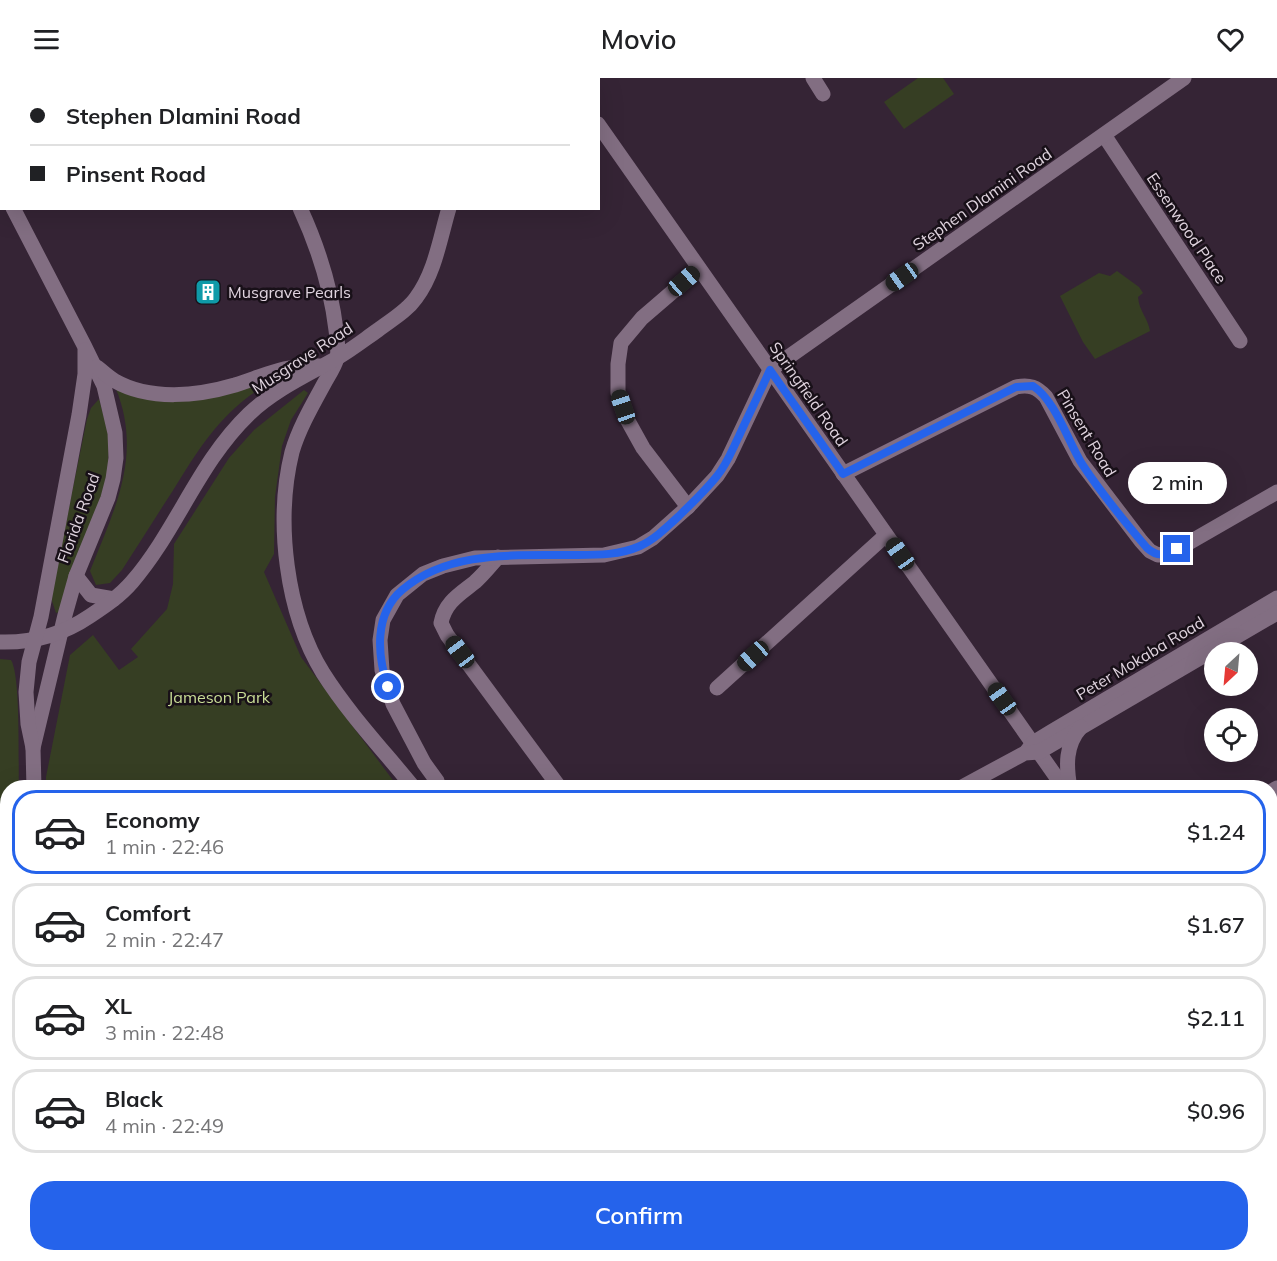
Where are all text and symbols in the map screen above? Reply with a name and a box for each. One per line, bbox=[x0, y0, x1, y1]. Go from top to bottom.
text: Movio bbox=[601, 22, 676, 56]
icon: menu bbox=[30, 23, 63, 56]
icon: heart bbox=[1214, 23, 1247, 56]
text: Stephen Dlamini Road bbox=[66, 102, 301, 130]
street label: Stephen Dlamini Road bbox=[909, 143, 1055, 255]
text: Pinsent Road bbox=[66, 160, 206, 188]
street label: Essenwood Place bbox=[1143, 169, 1231, 287]
car bbox=[882, 259, 922, 295]
car bbox=[665, 262, 703, 300]
building icon: Musgrave Pearls bbox=[193, 277, 223, 307]
place label: Musgrave Pearls bbox=[228, 282, 351, 302]
street label: Musgrave Road bbox=[248, 318, 356, 398]
street label: Springfield Road bbox=[766, 338, 852, 450]
street label: Pinsent Road bbox=[1053, 386, 1121, 480]
car bbox=[609, 387, 637, 427]
callout: 2 min bbox=[1128, 462, 1226, 504]
street label: Florida Road bbox=[53, 470, 103, 566]
text: 2 min bbox=[1152, 470, 1203, 495]
car bbox=[882, 534, 918, 574]
route end bbox=[1163, 535, 1190, 562]
street label: Peter Mokaba Road bbox=[1072, 612, 1208, 704]
car bbox=[442, 632, 478, 672]
car bbox=[734, 637, 772, 675]
north arrow bbox=[1204, 642, 1258, 696]
map controls bbox=[1204, 642, 1258, 762]
route start bbox=[374, 673, 401, 700]
car bbox=[984, 679, 1020, 719]
park label: Jameson Park bbox=[168, 687, 271, 707]
button: locate bbox=[1204, 708, 1258, 762]
icon: car bbox=[33, 805, 87, 859]
text: Economy bbox=[105, 806, 200, 834]
text: $1.24 bbox=[1187, 818, 1245, 846]
text: 1 min · 22:46 bbox=[105, 834, 224, 859]
icon: car bbox=[33, 898, 87, 952]
text: Comfort bbox=[105, 899, 191, 927]
text: $1.67 bbox=[1187, 911, 1245, 939]
text: 2 min · 22:47 bbox=[105, 927, 224, 952]
icon: car bbox=[33, 991, 87, 1045]
text: XL bbox=[105, 992, 132, 1020]
text: $2.11 bbox=[1187, 1004, 1245, 1032]
text: 3 min · 22:48 bbox=[105, 1020, 224, 1045]
icon: car bbox=[33, 1084, 87, 1138]
text: Black bbox=[105, 1085, 163, 1113]
text: $0.96 bbox=[1187, 1097, 1245, 1125]
text: 4 min · 22:49 bbox=[105, 1113, 224, 1138]
button: Confirm bbox=[30, 1181, 1248, 1250]

